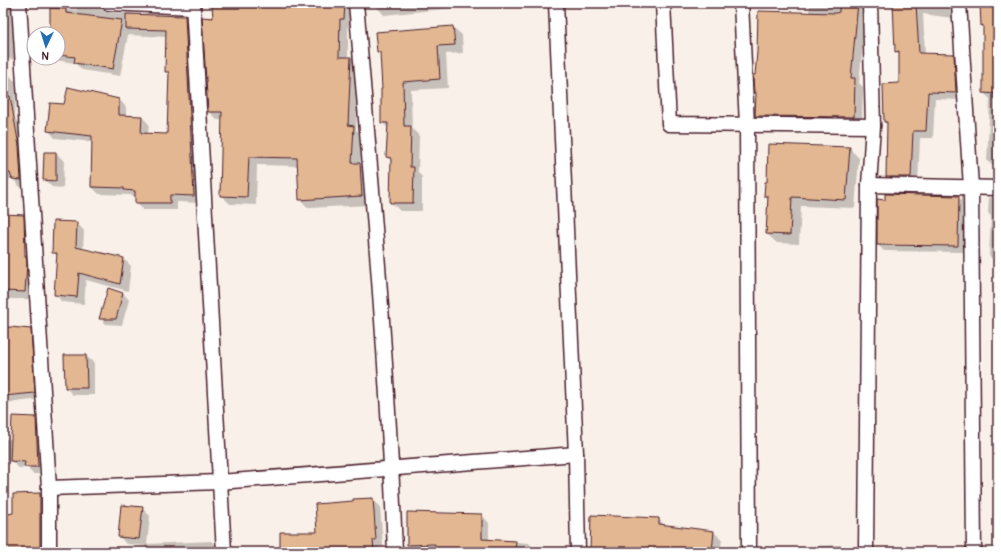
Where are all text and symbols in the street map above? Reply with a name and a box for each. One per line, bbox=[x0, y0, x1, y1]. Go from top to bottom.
north arrow bbox=[26, 26, 66, 66]
text: N bbox=[41, 49, 50, 62]

